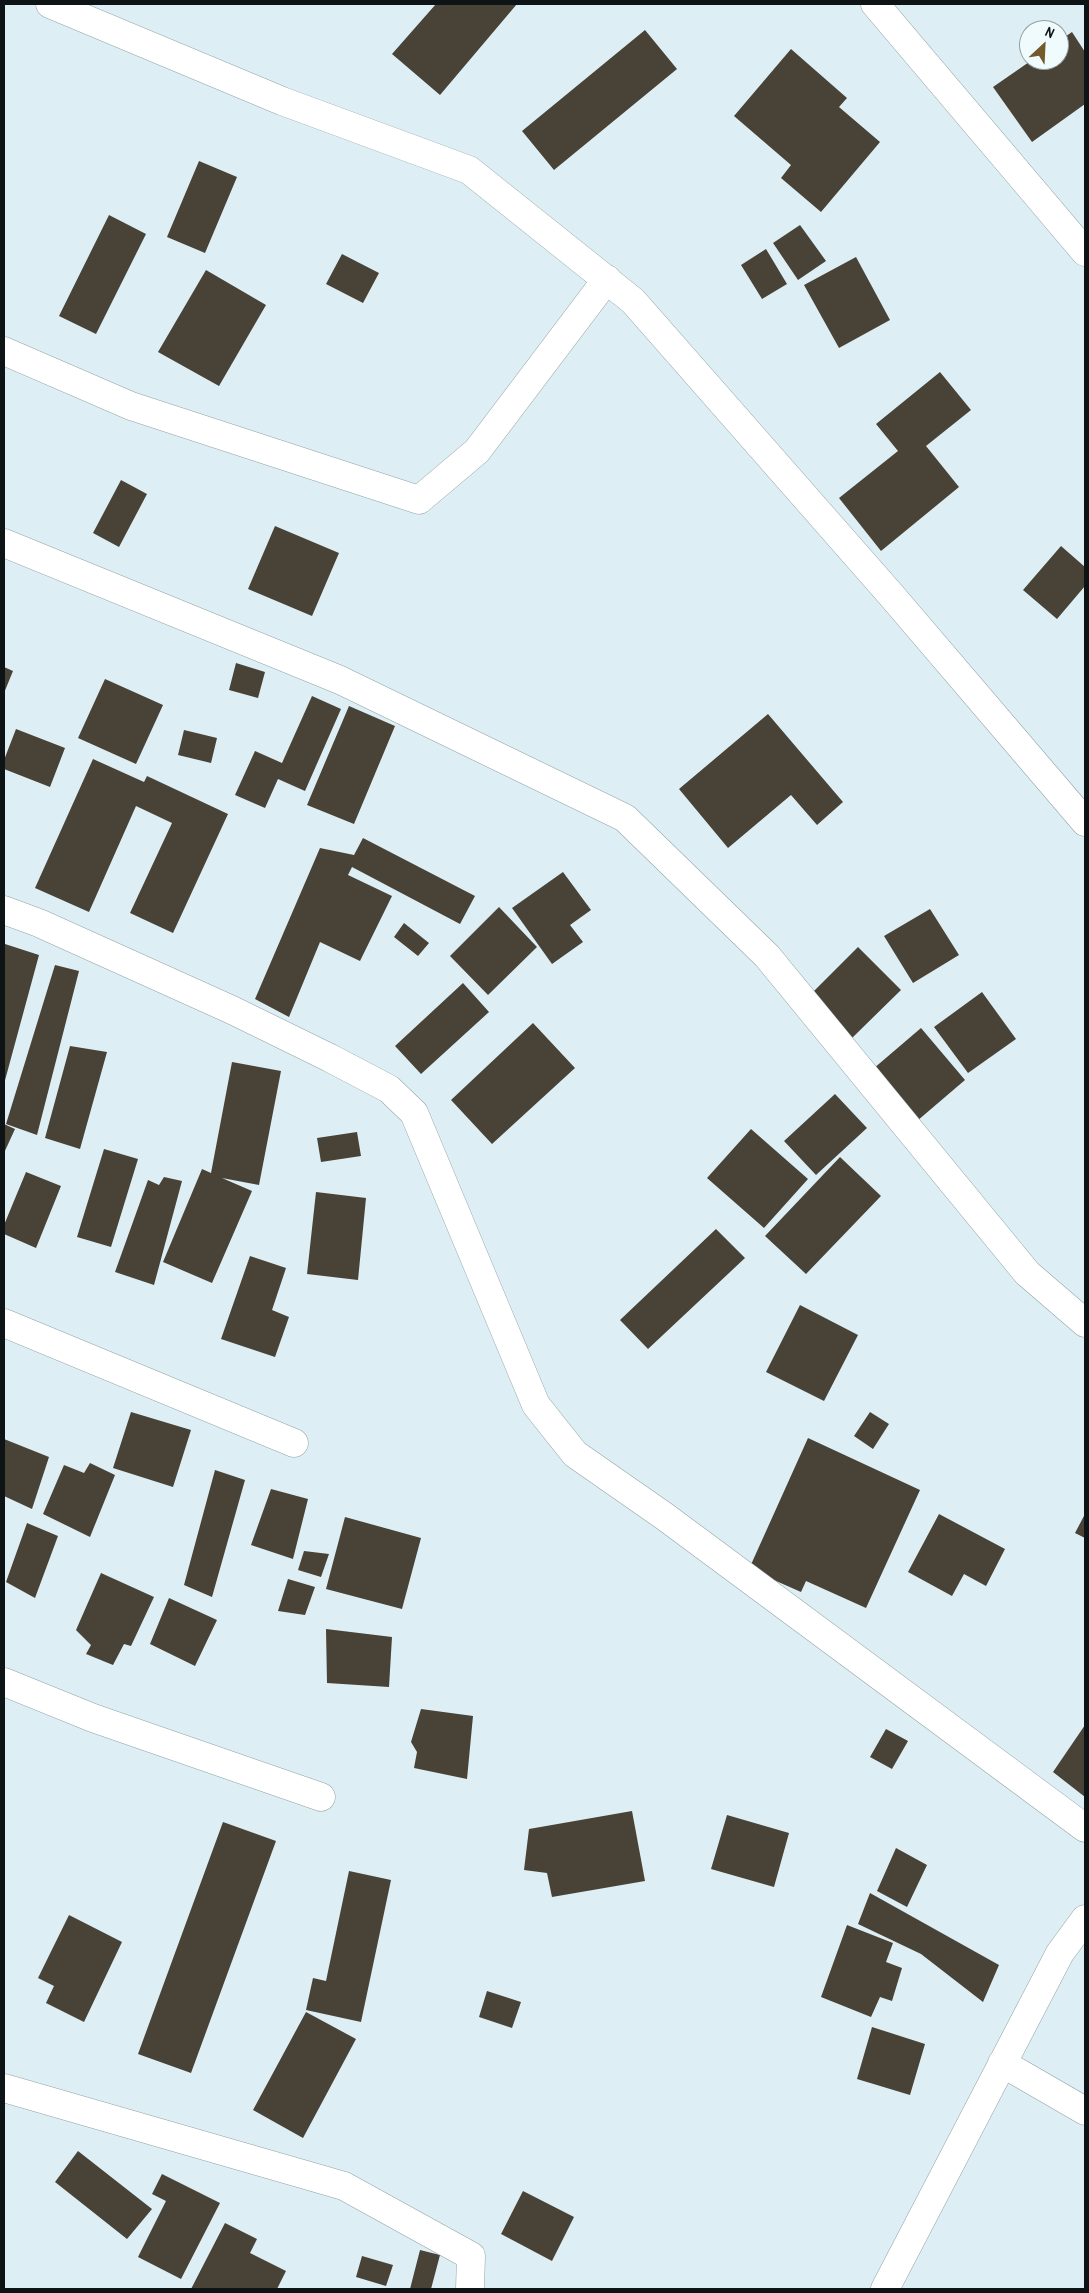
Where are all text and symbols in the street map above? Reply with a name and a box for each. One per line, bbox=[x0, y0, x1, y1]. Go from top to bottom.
north arrow bbox=[1019, 20, 1069, 70]
text: N bbox=[1042, 22, 1057, 42]

